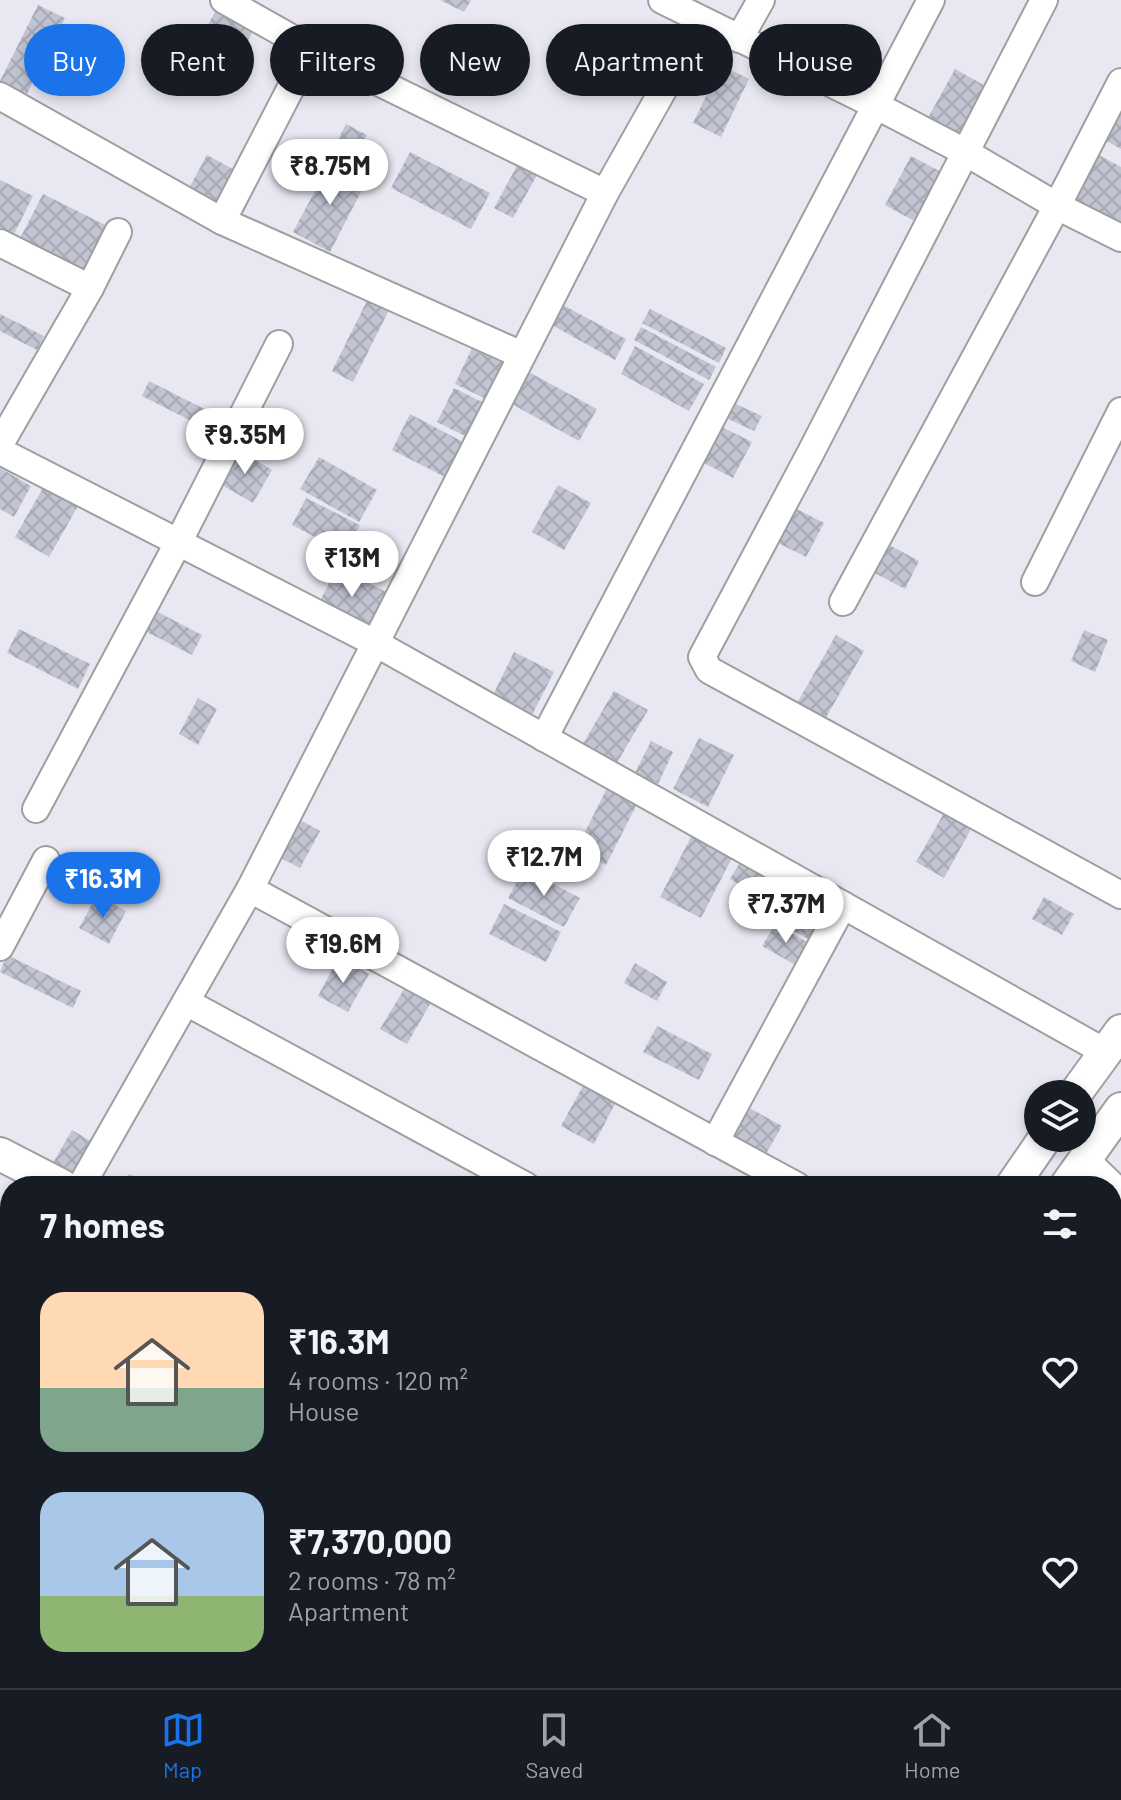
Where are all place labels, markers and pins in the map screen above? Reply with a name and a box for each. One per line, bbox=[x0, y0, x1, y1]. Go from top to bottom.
pin: ₹8.75M bbox=[265, 139, 395, 207]
pin: ₹9.35M bbox=[180, 408, 310, 476]
pin: ₹13M bbox=[305, 531, 399, 599]
pin: ₹12.7M bbox=[479, 830, 609, 898]
pin: ₹16.3M bbox=[38, 852, 168, 920]
pin: ₹7.37M bbox=[721, 877, 851, 945]
pin: ₹19.6M bbox=[278, 917, 408, 985]

